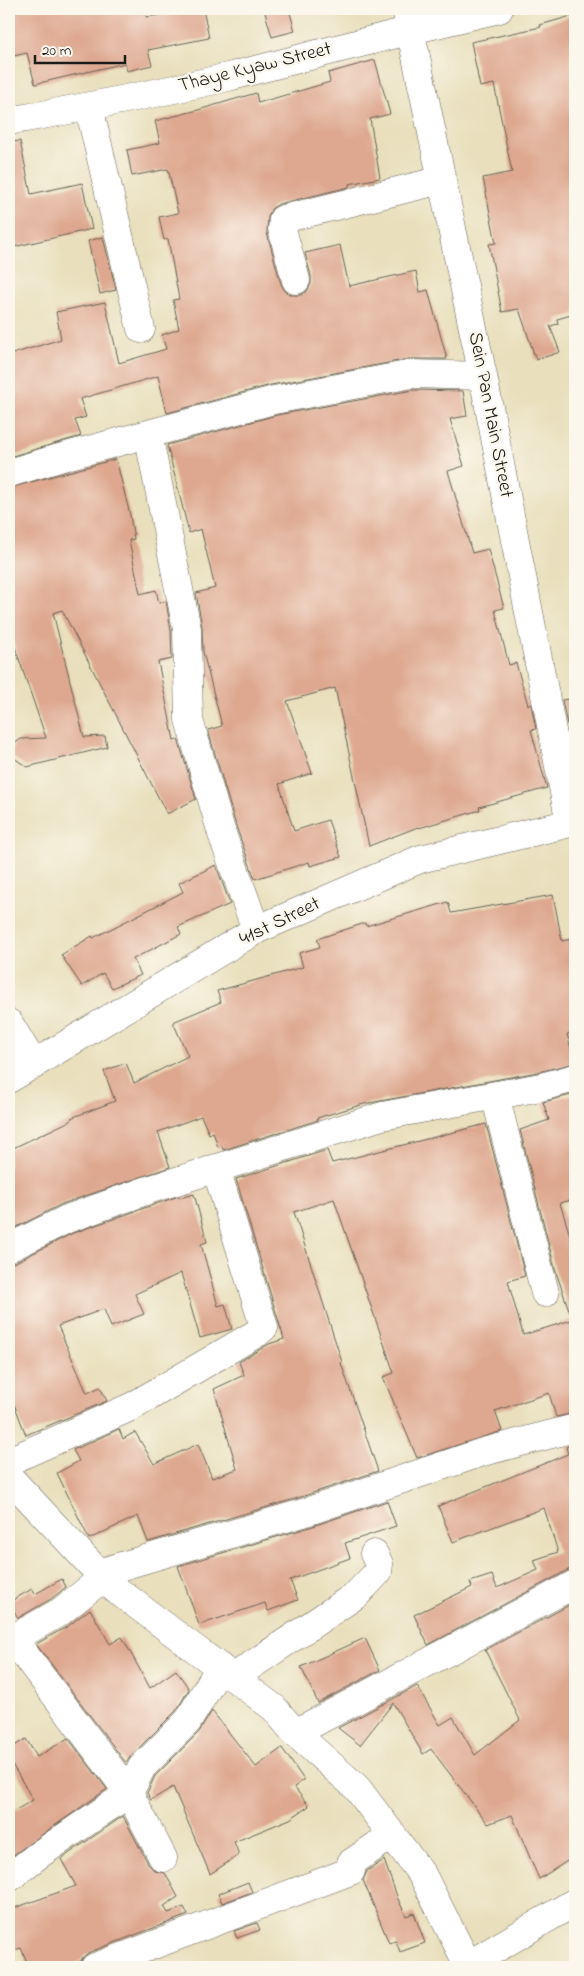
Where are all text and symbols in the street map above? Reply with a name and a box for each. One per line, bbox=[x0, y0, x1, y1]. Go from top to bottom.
scale bar bbox=[35, 32, 125, 64]
street label: Thaye Kyaw Street bbox=[175, 35, 335, 101]
text: 20 m bbox=[42, 40, 72, 62]
street label: Sein Pan Main Street bbox=[460, 330, 520, 501]
street label: 41st Street bbox=[235, 890, 326, 954]

